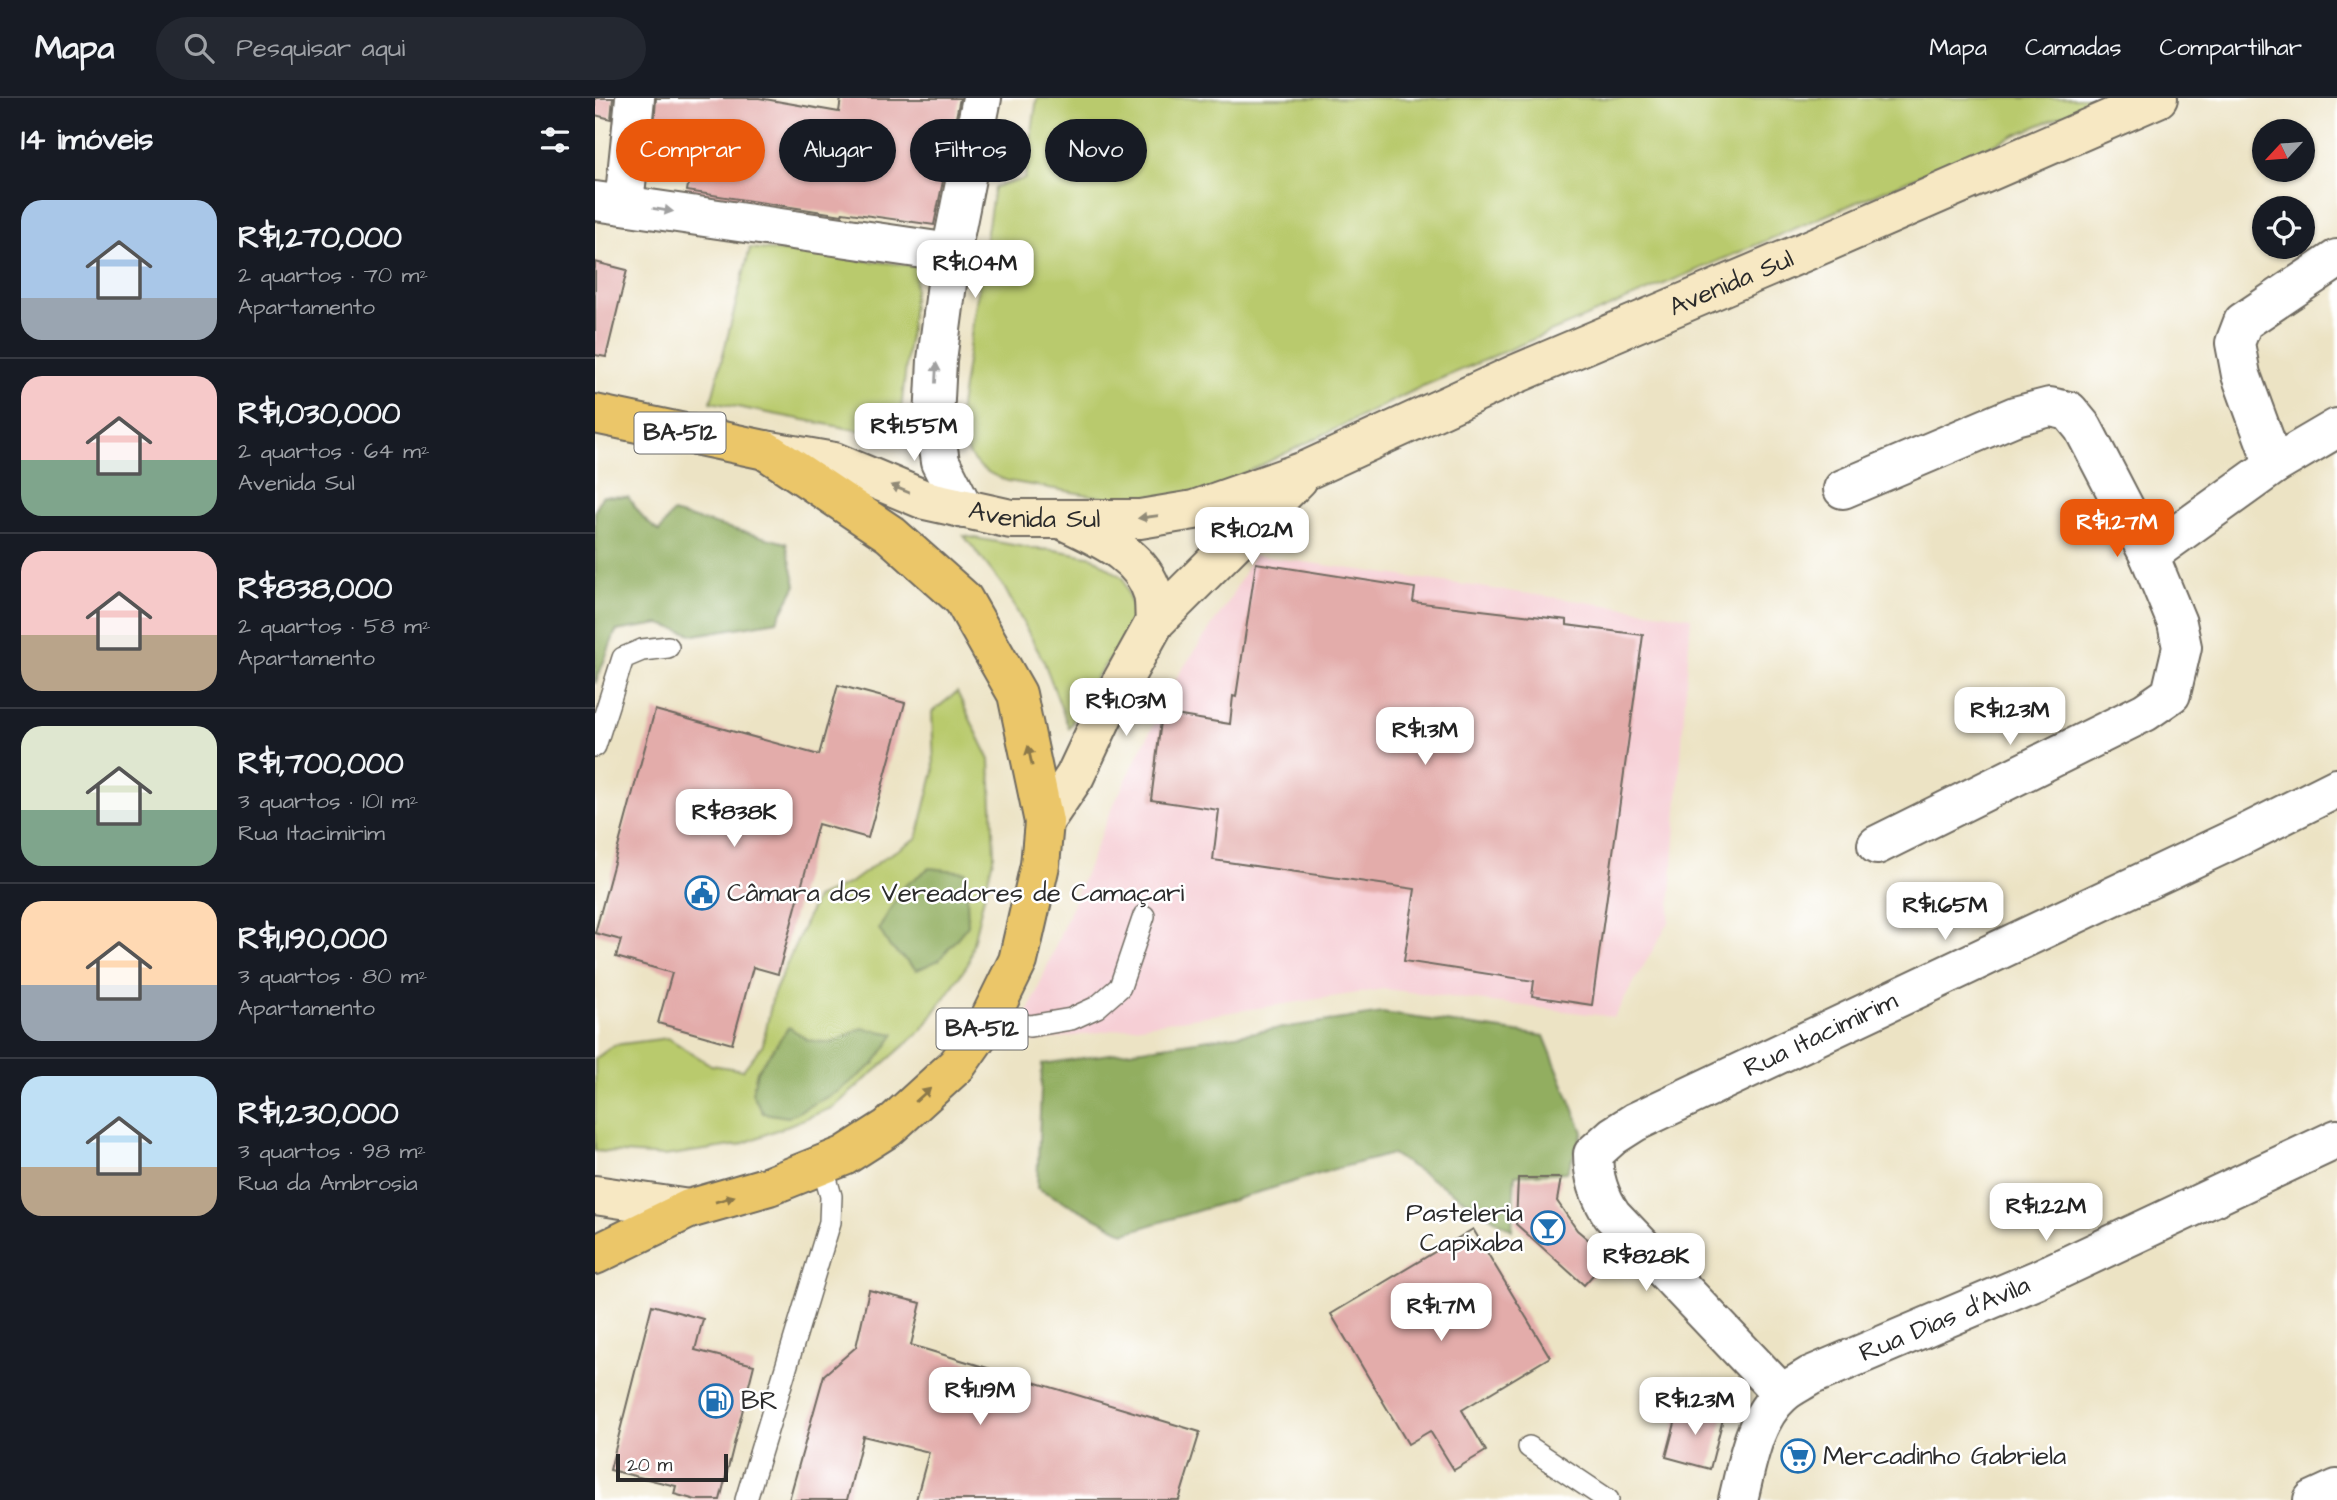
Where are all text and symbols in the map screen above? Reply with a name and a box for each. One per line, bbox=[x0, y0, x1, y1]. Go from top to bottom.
search box bbox=[156, 17, 646, 80]
text: Mapa bbox=[35, 25, 114, 71]
icon: search bbox=[180, 29, 218, 67]
text: Pesquisar aqui bbox=[236, 30, 405, 66]
text: Mapa bbox=[1929, 31, 1987, 65]
text: Camadas bbox=[2025, 31, 2122, 65]
text: Compartilhar bbox=[2160, 31, 2302, 65]
text: 14 imóveis bbox=[21, 119, 153, 161]
chip: Comprar bbox=[616, 119, 765, 182]
chip: Alugar bbox=[779, 119, 896, 182]
chip: Filtros bbox=[910, 119, 1031, 182]
chip: Novo bbox=[1045, 119, 1147, 182]
north arrow bbox=[2252, 119, 2315, 182]
map controls bbox=[2252, 119, 2315, 259]
icon: filters bbox=[536, 121, 574, 159]
button: locate bbox=[2252, 196, 2315, 259]
one-way arrow bbox=[652, 205, 674, 216]
text: R$1,270,000 bbox=[238, 217, 402, 259]
icon: home bbox=[77, 228, 161, 312]
pin: R$1.04M bbox=[910, 240, 1040, 300]
street label: Avenida Sul bbox=[1663, 240, 1799, 325]
text: R$1.04M bbox=[933, 247, 1017, 279]
text: 2 quartos · 70 m² bbox=[238, 259, 428, 291]
text: Apartamento bbox=[238, 291, 375, 323]
one-way arrow bbox=[931, 362, 942, 384]
text: R$1,030,000 bbox=[238, 393, 400, 435]
icon: home bbox=[77, 404, 161, 488]
pin: R$1.55M bbox=[849, 404, 979, 463]
text: R$1.55M bbox=[871, 410, 957, 442]
road number: BA-512 bbox=[635, 412, 725, 454]
text: 2 quartos · 64 m² bbox=[238, 435, 430, 467]
text: Avenida Sul bbox=[238, 467, 355, 499]
one-way arrow bbox=[889, 484, 910, 495]
street label: Avenida Sul bbox=[965, 492, 1100, 537]
pin: R$1.27M bbox=[2052, 500, 2182, 559]
text: R$1.27M bbox=[2076, 506, 2158, 538]
pin: R$1.02M bbox=[1187, 508, 1317, 567]
one-way arrow bbox=[1137, 512, 1159, 523]
text: R$1.02M bbox=[1211, 514, 1293, 546]
text: R$838,000 bbox=[238, 568, 392, 610]
icon: home bbox=[77, 579, 161, 663]
text: 2 quartos · 58 m² bbox=[238, 610, 431, 642]
text: Apartamento bbox=[238, 642, 375, 674]
pin: R$1.03M bbox=[1061, 678, 1191, 738]
text: R$1.03M bbox=[1086, 685, 1166, 717]
pin: R$1.23M bbox=[1945, 688, 2075, 747]
text: R$1.23M bbox=[1970, 694, 2050, 726]
pin: R$1.3M bbox=[1368, 708, 1482, 767]
text: R$1.3M bbox=[1392, 714, 1458, 746]
text: R$1,700,000 bbox=[238, 743, 404, 785]
one-way arrow bbox=[1025, 745, 1036, 767]
icon: home bbox=[77, 754, 161, 838]
text: 3 quartos · 101 m² bbox=[238, 785, 418, 817]
pin: R$838K bbox=[677, 790, 791, 849]
text: R$838K bbox=[692, 796, 776, 828]
text: Rua Itacimirim bbox=[238, 817, 385, 849]
public building icon: Câmara dos Vereadores de Camaçari bbox=[683, 874, 721, 912]
place label: Câmara dos Vereadores de Camaçari bbox=[727, 875, 1184, 911]
pin: R$1.65M bbox=[1880, 882, 2010, 942]
text: R$1.65M bbox=[1902, 889, 1988, 921]
text: R$1,190,000 bbox=[238, 918, 387, 960]
icon: home bbox=[77, 929, 161, 1013]
text: 3 quartos · 80 m² bbox=[238, 960, 427, 992]
street label: Rua Itacimirim bbox=[1738, 982, 1904, 1086]
text: Apartamento bbox=[238, 992, 375, 1024]
road number: BA-512 bbox=[937, 1009, 1027, 1049]
one-way arrow bbox=[914, 1087, 932, 1103]
text: R$1,230,000 bbox=[238, 1093, 399, 1135]
icon: home bbox=[77, 1104, 161, 1188]
text: 3 quartos · 98 m² bbox=[238, 1135, 426, 1167]
text: Rua da Ambrosia bbox=[238, 1167, 418, 1199]
pin: R$1.22M bbox=[1981, 1184, 2111, 1243]
text: R$1.22M bbox=[2006, 1190, 2086, 1222]
one-way arrow bbox=[714, 1193, 735, 1203]
place label: Pasteleria Capixaba bbox=[1406, 1195, 1523, 1261]
bar icon: Pasteleria Capixaba bbox=[1529, 1209, 1567, 1247]
pin: R$828K bbox=[1589, 1234, 1703, 1293]
text: R$828K bbox=[1603, 1240, 1689, 1272]
street label: Rua Dias d'Avila bbox=[1854, 1267, 2035, 1371]
pin: R$1.7M bbox=[1384, 1284, 1498, 1343]
text: R$1.7M bbox=[1407, 1290, 1475, 1322]
pin: R$1.19M bbox=[915, 1368, 1045, 1427]
text: R$1.19M bbox=[945, 1374, 1015, 1406]
pin: R$1.23M bbox=[1630, 1378, 1760, 1437]
fuel station icon: BR bbox=[697, 1382, 735, 1420]
place label: BR bbox=[741, 1383, 778, 1419]
text: R$1.23M bbox=[1655, 1384, 1735, 1416]
supermarket icon: Mercadinho Gabriela bbox=[1779, 1437, 1817, 1475]
place label: Mercadinho Gabriela bbox=[1823, 1438, 2066, 1474]
scale bar bbox=[616, 1451, 728, 1483]
text: 20 m bbox=[627, 1452, 672, 1479]

